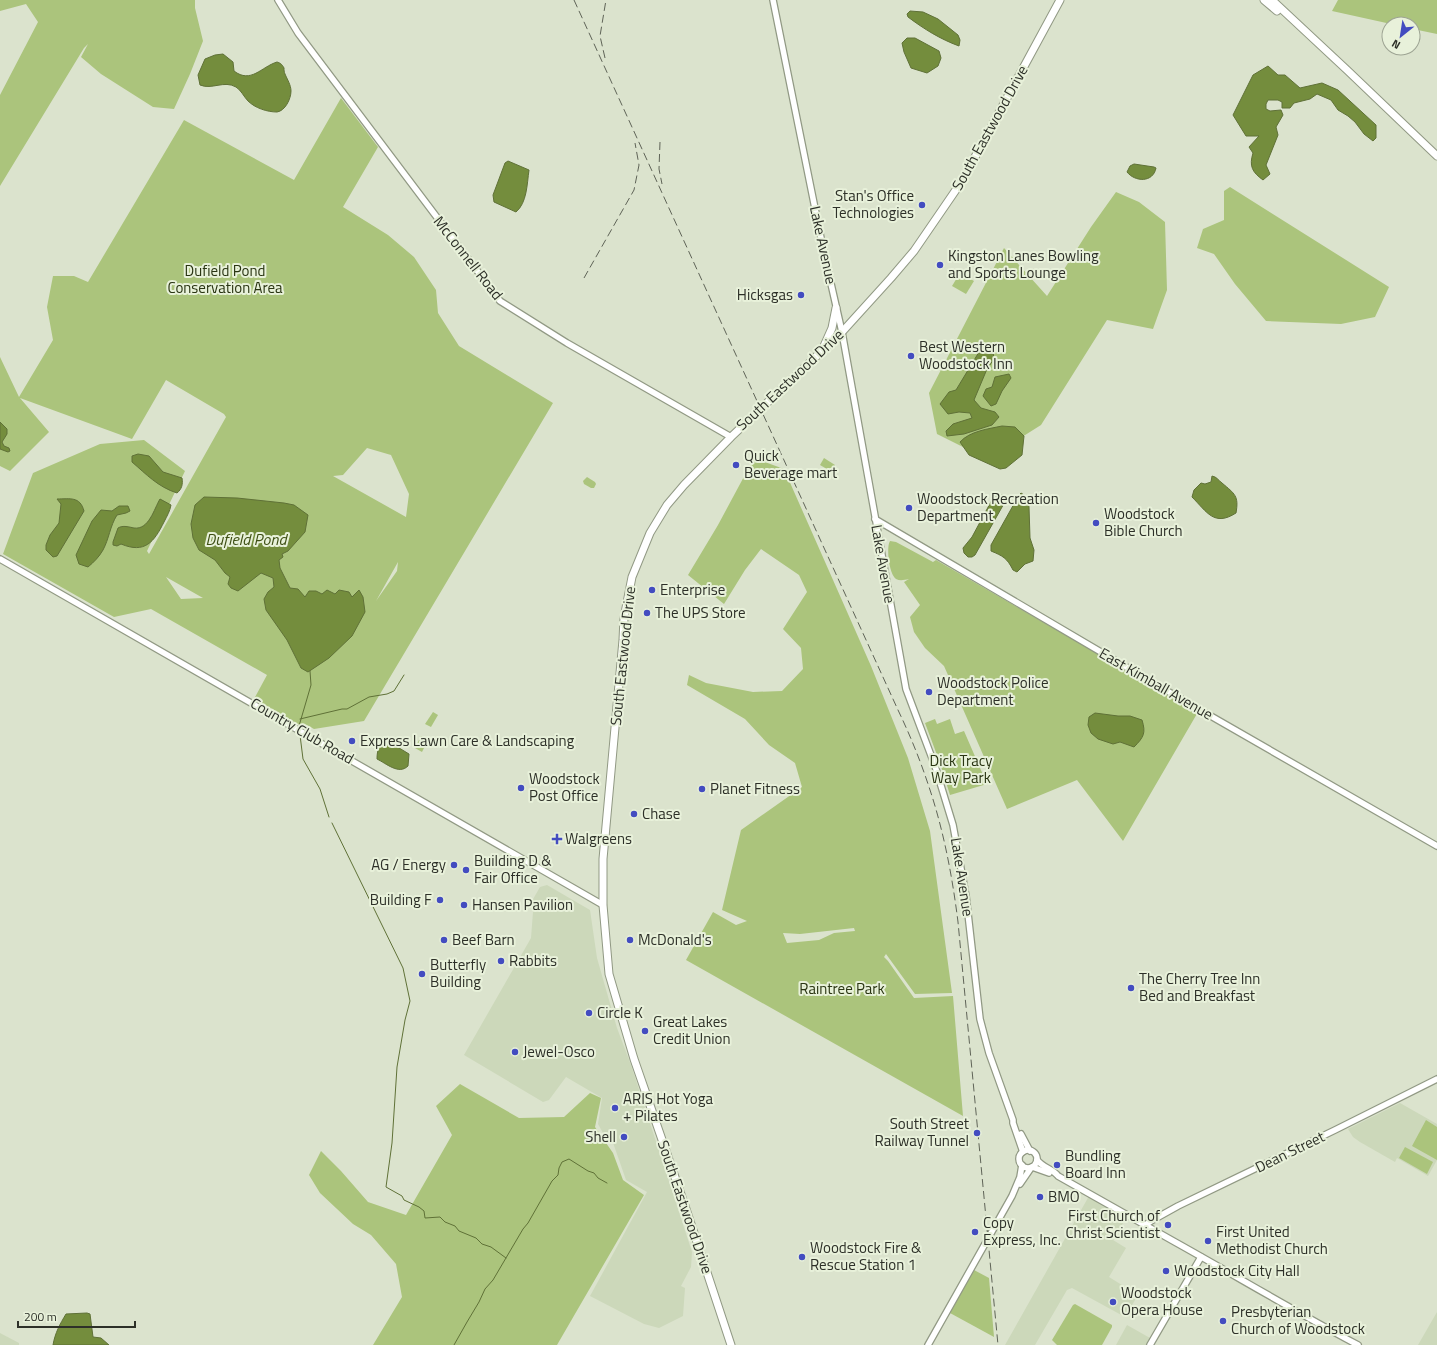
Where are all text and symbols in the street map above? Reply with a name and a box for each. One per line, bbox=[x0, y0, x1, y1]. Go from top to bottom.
north arrow bbox=[1381, 16, 1421, 56]
text: N bbox=[1389, 36, 1403, 53]
street label: South Eastwood Drive bbox=[946, 61, 1034, 195]
place label: Stan's Office Technologies bbox=[832, 184, 914, 224]
marker: Stan's Office Technologies bbox=[917, 200, 927, 210]
street label: Lake Avenue bbox=[804, 204, 843, 286]
street label: McConnell Road bbox=[428, 211, 509, 305]
place label: Kingston Lanes Bowling and Sports Lounge bbox=[948, 244, 1099, 284]
park label: Dufield Pond Conservation Area bbox=[167, 259, 283, 299]
marker: Kingston Lanes Bowling and Sports Lounge bbox=[935, 260, 945, 270]
place label: Hicksgas bbox=[737, 283, 793, 306]
marker: Hicksgas bbox=[796, 290, 806, 300]
street label: South Eastwood Drive bbox=[731, 324, 849, 436]
place label: Best Western Woodstock Inn bbox=[919, 335, 1013, 375]
marker: Best Western Woodstock Inn bbox=[906, 351, 916, 361]
place label: Quick Beverage mart bbox=[744, 444, 838, 484]
marker: Quick Beverage mart bbox=[731, 460, 741, 470]
place label: Woodstock Recreation Department bbox=[917, 487, 1059, 527]
place label: Woodstock Bible Church bbox=[1104, 502, 1183, 542]
marker: Woodstock Recreation Department bbox=[904, 503, 914, 513]
marker: Woodstock Bible Church bbox=[1091, 518, 1101, 528]
street label: Lake Avenue bbox=[865, 523, 902, 605]
water label: Dufield Pond bbox=[206, 527, 288, 551]
place label: Enterprise bbox=[660, 578, 725, 601]
street label: South Eastwood Drive bbox=[604, 585, 641, 727]
marker: Enterprise bbox=[647, 585, 657, 595]
place label: The UPS Store bbox=[655, 601, 746, 624]
marker: The UPS Store bbox=[642, 608, 652, 618]
street label: East Kimball Avenue bbox=[1095, 642, 1218, 726]
place label: Woodstock Police Department bbox=[937, 671, 1048, 711]
marker: Woodstock Police Department bbox=[924, 687, 934, 697]
street label: Country Club Road bbox=[246, 692, 358, 770]
place label: Express Lawn Care & Landscaping bbox=[360, 729, 575, 752]
marker: Express Lawn Care & Landscaping bbox=[347, 736, 357, 746]
park label: Dick Tracy Way Park bbox=[929, 749, 993, 789]
place label: Woodstock Post Office bbox=[529, 767, 600, 807]
place label: Planet Fitness bbox=[710, 777, 800, 800]
marker: Woodstock Post Office bbox=[516, 783, 526, 793]
marker: Planet Fitness bbox=[697, 784, 707, 794]
place label: Chase bbox=[642, 802, 680, 825]
marker: Chase bbox=[629, 809, 639, 819]
place label: Walgreens bbox=[565, 827, 632, 850]
marker: Walgreens bbox=[552, 834, 562, 844]
street label: Lake Avenue bbox=[945, 836, 980, 918]
place label: Building D & Fair Office bbox=[474, 849, 552, 889]
place label: AG / Energy bbox=[371, 853, 446, 876]
marker: AG / Energy bbox=[449, 860, 459, 870]
marker: Building D & Fair Office bbox=[461, 865, 471, 875]
place label: Building F bbox=[370, 888, 432, 911]
place label: Hansen Pavilion bbox=[472, 893, 573, 916]
marker: Building F bbox=[435, 895, 445, 905]
marker: Hansen Pavilion bbox=[459, 900, 469, 910]
place label: Beef Barn bbox=[452, 928, 515, 951]
place label: McDonald's bbox=[638, 928, 712, 951]
marker: Beef Barn bbox=[439, 935, 449, 945]
marker: McDonald's bbox=[625, 935, 635, 945]
place label: Rabbits bbox=[509, 949, 557, 972]
place label: Butterfly Building bbox=[430, 953, 486, 993]
marker: Rabbits bbox=[496, 956, 506, 966]
place label: The Cherry Tree Inn Bed and Breakfast bbox=[1139, 967, 1260, 1007]
marker: Butterfly Building bbox=[417, 969, 427, 979]
park label: Raintree Park bbox=[799, 977, 885, 1000]
marker: The Cherry Tree Inn Bed and Breakfast bbox=[1126, 983, 1136, 993]
place label: Circle K bbox=[597, 1001, 643, 1024]
marker: Circle K bbox=[584, 1008, 594, 1018]
place label: Great Lakes Credit Union bbox=[653, 1010, 730, 1050]
marker: Great Lakes Credit Union bbox=[640, 1026, 650, 1036]
place label: Jewel-Osco bbox=[523, 1040, 595, 1063]
marker: Jewel-Osco bbox=[510, 1047, 520, 1057]
place label: ARIS Hot Yoga + Pilates bbox=[623, 1087, 713, 1127]
marker: ARIS Hot Yoga + Pilates bbox=[610, 1103, 620, 1113]
place label: South Street Railway Tunnel bbox=[874, 1112, 970, 1152]
place label: Shell bbox=[585, 1125, 616, 1148]
street label: Dean Street bbox=[1251, 1125, 1329, 1178]
marker: South Street Railway Tunnel bbox=[972, 1128, 982, 1138]
marker: Shell bbox=[619, 1132, 629, 1142]
street label: South Eastwood Drive bbox=[652, 1137, 719, 1277]
place label: Bundling Board Inn bbox=[1065, 1144, 1126, 1184]
marker: Bundling Board Inn bbox=[1052, 1160, 1062, 1170]
place label: BMO bbox=[1048, 1185, 1080, 1208]
marker: BMO bbox=[1035, 1192, 1045, 1202]
place label: First Church of Christ Scientist bbox=[1065, 1204, 1161, 1244]
place label: Copy Express, Inc. bbox=[983, 1211, 1061, 1251]
marker: First Church of Christ Scientist bbox=[1163, 1220, 1173, 1230]
place label: First United Methodist Church bbox=[1216, 1220, 1328, 1260]
marker: Copy Express, Inc. bbox=[970, 1227, 980, 1237]
place label: Woodstock Fire & Rescue Station 1 bbox=[810, 1236, 922, 1276]
marker: First United Methodist Church bbox=[1203, 1236, 1213, 1246]
marker: Woodstock Fire & Rescue Station 1 bbox=[797, 1252, 807, 1262]
place label: Woodstock City Hall bbox=[1174, 1259, 1300, 1282]
marker: Woodstock City Hall bbox=[1161, 1266, 1171, 1276]
place label: Woodstock Opera House bbox=[1121, 1281, 1203, 1321]
marker: Woodstock Opera House bbox=[1108, 1297, 1118, 1307]
place label: Presbyterian Church of Woodstock bbox=[1231, 1300, 1365, 1340]
scale bar bbox=[18, 1303, 135, 1329]
text: 200 m bbox=[24, 1307, 57, 1326]
marker: Presbyterian Church of Woodstock bbox=[1218, 1316, 1228, 1326]

